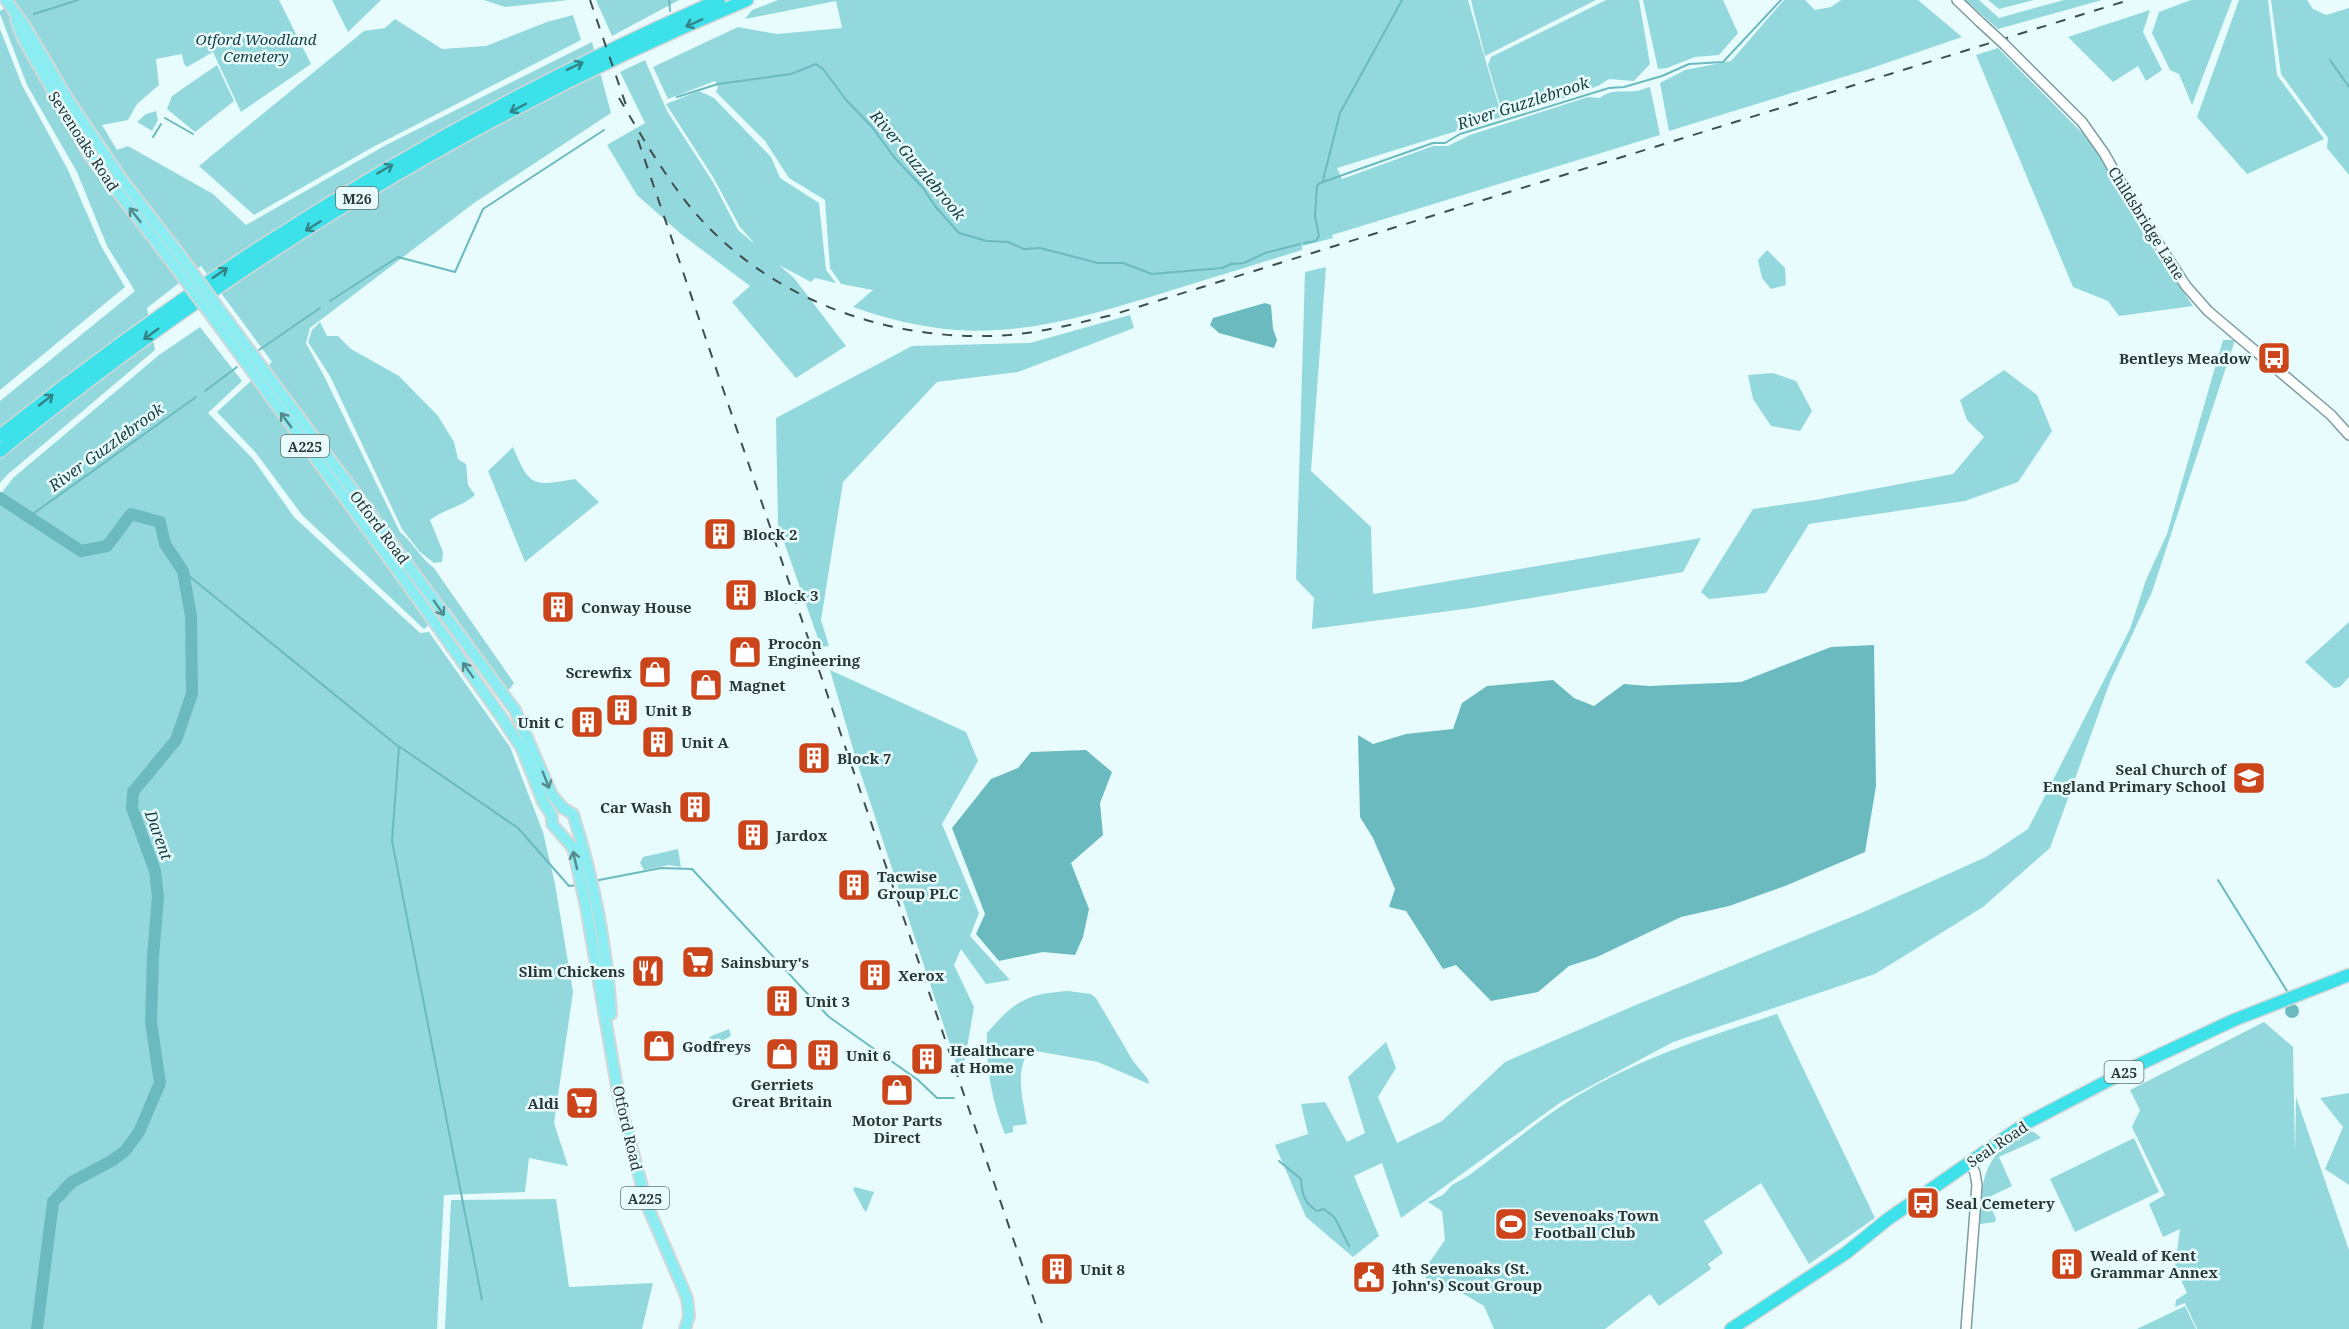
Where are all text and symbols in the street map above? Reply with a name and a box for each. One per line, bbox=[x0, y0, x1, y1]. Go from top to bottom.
one-way arrow bbox=[685, 18, 703, 29]
park label: Otford Woodland Cemetery bbox=[196, 29, 317, 66]
one-way arrow bbox=[566, 60, 584, 72]
water label: River Guzzlebrook bbox=[1453, 71, 1593, 135]
street label: Sevenoaks Road bbox=[44, 87, 124, 195]
one-way arrow bbox=[510, 102, 527, 114]
water label: River Guzzlebrook bbox=[865, 105, 971, 225]
one-way arrow bbox=[376, 163, 393, 175]
street label: Childsbridge Lane bbox=[2104, 163, 2190, 283]
road number: M26 bbox=[336, 187, 378, 209]
one-way arrow bbox=[129, 207, 142, 223]
one-way arrow bbox=[304, 219, 321, 232]
one-way arrow bbox=[211, 266, 228, 278]
one-way arrow bbox=[143, 328, 159, 341]
bus stop icon: Bentleys Meadow bbox=[2256, 340, 2292, 376]
place label: Bentleys Meadow bbox=[2119, 348, 2251, 368]
one-way arrow bbox=[37, 393, 53, 406]
water label: River Guzzlebrook bbox=[43, 397, 169, 497]
one-way arrow bbox=[280, 412, 292, 428]
road number: A225 bbox=[281, 435, 329, 457]
street label: Otford Road bbox=[346, 486, 414, 568]
building icon: Block 2 bbox=[702, 516, 738, 552]
place label: Block 2 bbox=[743, 524, 797, 544]
building icon: Block 3 bbox=[723, 577, 759, 613]
place label: Block 3 bbox=[764, 585, 818, 605]
building icon: Conway House bbox=[540, 589, 576, 625]
place label: Conway House bbox=[581, 597, 692, 617]
one-way arrow bbox=[433, 600, 446, 616]
place label: Procon Engineering bbox=[768, 633, 861, 670]
shop icon: Procon Engineering bbox=[727, 634, 763, 670]
shop icon: Screwfix bbox=[637, 654, 673, 690]
place label: Screwfix bbox=[566, 662, 632, 682]
one-way arrow bbox=[462, 663, 474, 679]
shop icon: Magnet bbox=[688, 667, 724, 703]
place label: Magnet bbox=[729, 675, 785, 695]
building icon: Unit B bbox=[604, 692, 640, 728]
place label: Unit B bbox=[645, 700, 692, 720]
building icon: Unit C bbox=[569, 704, 605, 740]
place label: Unit C bbox=[517, 712, 564, 732]
building icon: Unit A bbox=[640, 724, 676, 760]
place label: Unit A bbox=[681, 732, 729, 752]
building icon: Block 7 bbox=[796, 740, 832, 776]
place label: Block 7 bbox=[837, 748, 891, 768]
place label: Seal Church of England Primary School bbox=[2043, 759, 2228, 796]
school or university icon: Seal Church of England Primary School bbox=[2231, 760, 2267, 796]
one-way arrow bbox=[541, 770, 552, 788]
building icon: Car Wash bbox=[677, 789, 713, 825]
place label: Car Wash bbox=[600, 797, 672, 817]
water label: Darent bbox=[140, 806, 178, 863]
building icon: Jardox bbox=[735, 817, 771, 853]
place label: Jardox bbox=[775, 825, 828, 845]
one-way arrow bbox=[569, 851, 581, 870]
place label: Tacwise Group PLC bbox=[877, 866, 959, 903]
building icon: Tacwise Group PLC bbox=[836, 867, 872, 903]
supermarket icon: Sainsbury's bbox=[680, 944, 716, 980]
place label: Sainsbury's bbox=[721, 952, 809, 972]
restaurant icon: Slim Chickens bbox=[630, 953, 666, 989]
building icon: Xerox bbox=[857, 957, 893, 993]
place label: Slim Chickens bbox=[519, 961, 625, 981]
place label: Xerox bbox=[898, 965, 945, 985]
building icon: Unit 3 bbox=[764, 983, 800, 1019]
place label: Unit 3 bbox=[805, 991, 850, 1011]
shop icon: Godfreys bbox=[641, 1028, 677, 1064]
place label: Godfreys bbox=[682, 1036, 751, 1056]
shop icon: Gerriets Great Britain bbox=[764, 1036, 800, 1072]
building icon: Unit 6 bbox=[805, 1037, 841, 1073]
place label: Healthcare at Home bbox=[950, 1040, 1035, 1077]
building icon: Healthcare at Home bbox=[909, 1041, 945, 1077]
place label: Unit 6 bbox=[846, 1045, 891, 1065]
road number: A25 bbox=[2104, 1061, 2144, 1083]
shop icon: Motor Parts Direct bbox=[879, 1072, 915, 1108]
place label: Gerriets Great Britain bbox=[732, 1074, 832, 1111]
street label: Otford Road bbox=[608, 1083, 648, 1173]
supermarket icon: Aldi bbox=[564, 1085, 600, 1121]
place label: Aldi bbox=[527, 1093, 560, 1113]
place label: Motor Parts Direct bbox=[852, 1110, 942, 1147]
street label: Seal Road bbox=[1963, 1116, 2031, 1172]
bus stop icon: Seal Cemetery bbox=[1905, 1185, 1941, 1221]
road number: A225 bbox=[621, 1187, 669, 1209]
place label: Seal Cemetery bbox=[1946, 1193, 2055, 1213]
place label: Sevenoaks Town Football Club bbox=[1534, 1205, 1659, 1242]
sports icon: Sevenoaks Town Football Club bbox=[1493, 1206, 1529, 1242]
place label: Weald of Kent Grammar Annex bbox=[2090, 1245, 2218, 1282]
building icon: Weald of Kent Grammar Annex bbox=[2049, 1246, 2085, 1282]
building icon: Unit 8 bbox=[1039, 1251, 1075, 1287]
place label: 4th Sevenoaks (St. John's) Scout Group bbox=[1391, 1258, 1542, 1295]
place label: Unit 8 bbox=[1080, 1259, 1125, 1279]
public building icon: 4th Sevenoaks (St. John's) Scout Group bbox=[1351, 1259, 1387, 1295]

